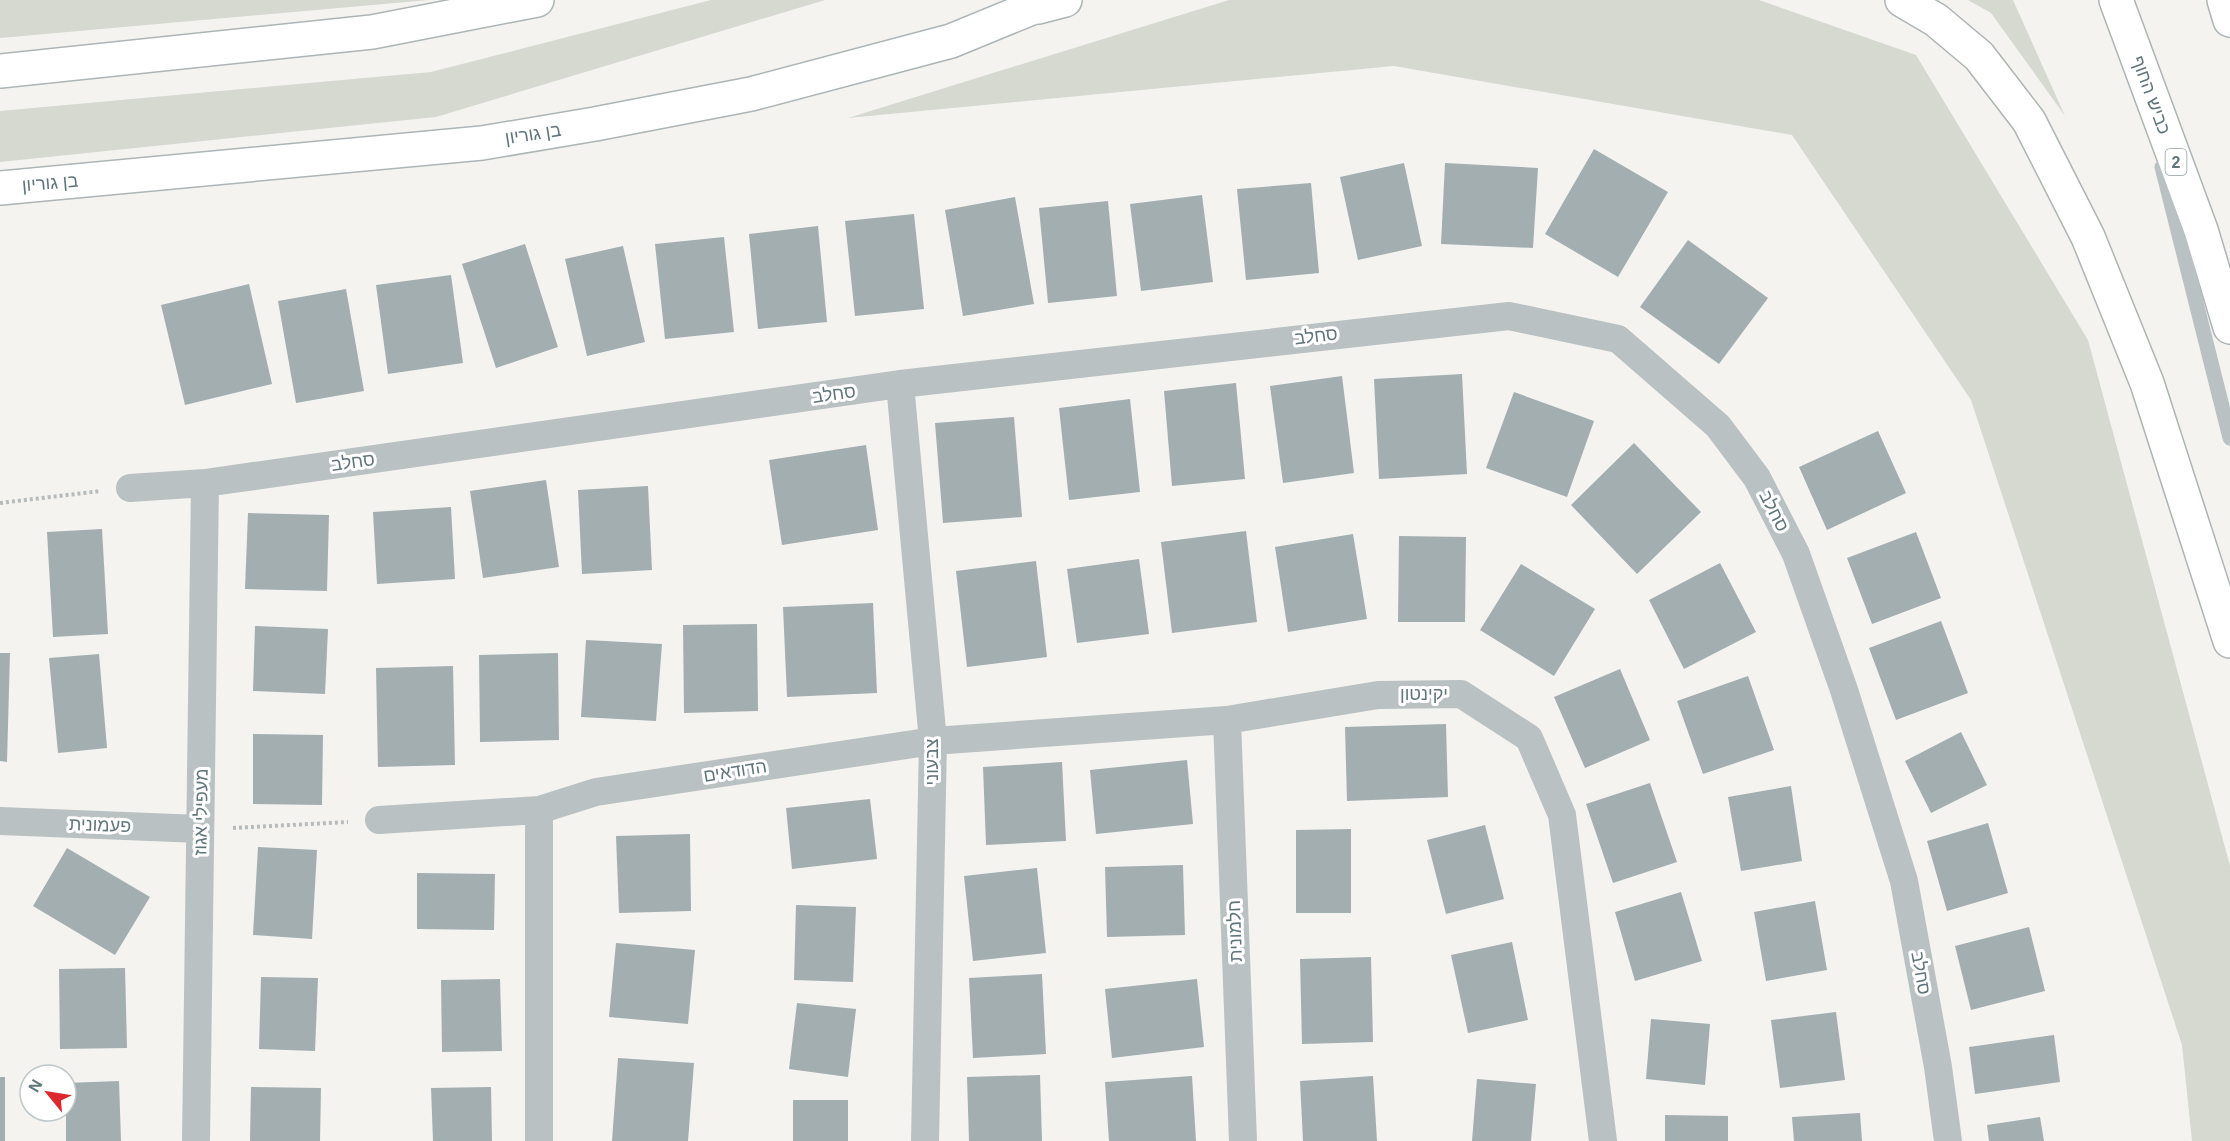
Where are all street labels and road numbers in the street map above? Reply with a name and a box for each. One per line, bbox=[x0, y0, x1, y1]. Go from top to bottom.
street label: כביש החוף bbox=[2128, 53, 2174, 137]
street label: בן גוריון bbox=[504, 120, 563, 148]
road number: 2 bbox=[2166, 149, 2186, 175]
street label: בן גוריון bbox=[21, 171, 79, 195]
street label: סחלב bbox=[1293, 323, 1339, 349]
street label: סחלב bbox=[811, 381, 857, 407]
street label: סחלב bbox=[330, 449, 376, 475]
street label: סחלב bbox=[1755, 487, 1793, 535]
street label: יקינטון bbox=[1400, 684, 1448, 704]
street label: צבעוני bbox=[922, 738, 942, 786]
street label: הדודאים bbox=[702, 756, 768, 786]
street label: מעפילי אגוז bbox=[190, 768, 212, 856]
street label: פעמונית bbox=[69, 814, 131, 836]
street label: חלמונית bbox=[1224, 900, 1246, 962]
street label: סחלב bbox=[1907, 950, 1935, 996]

